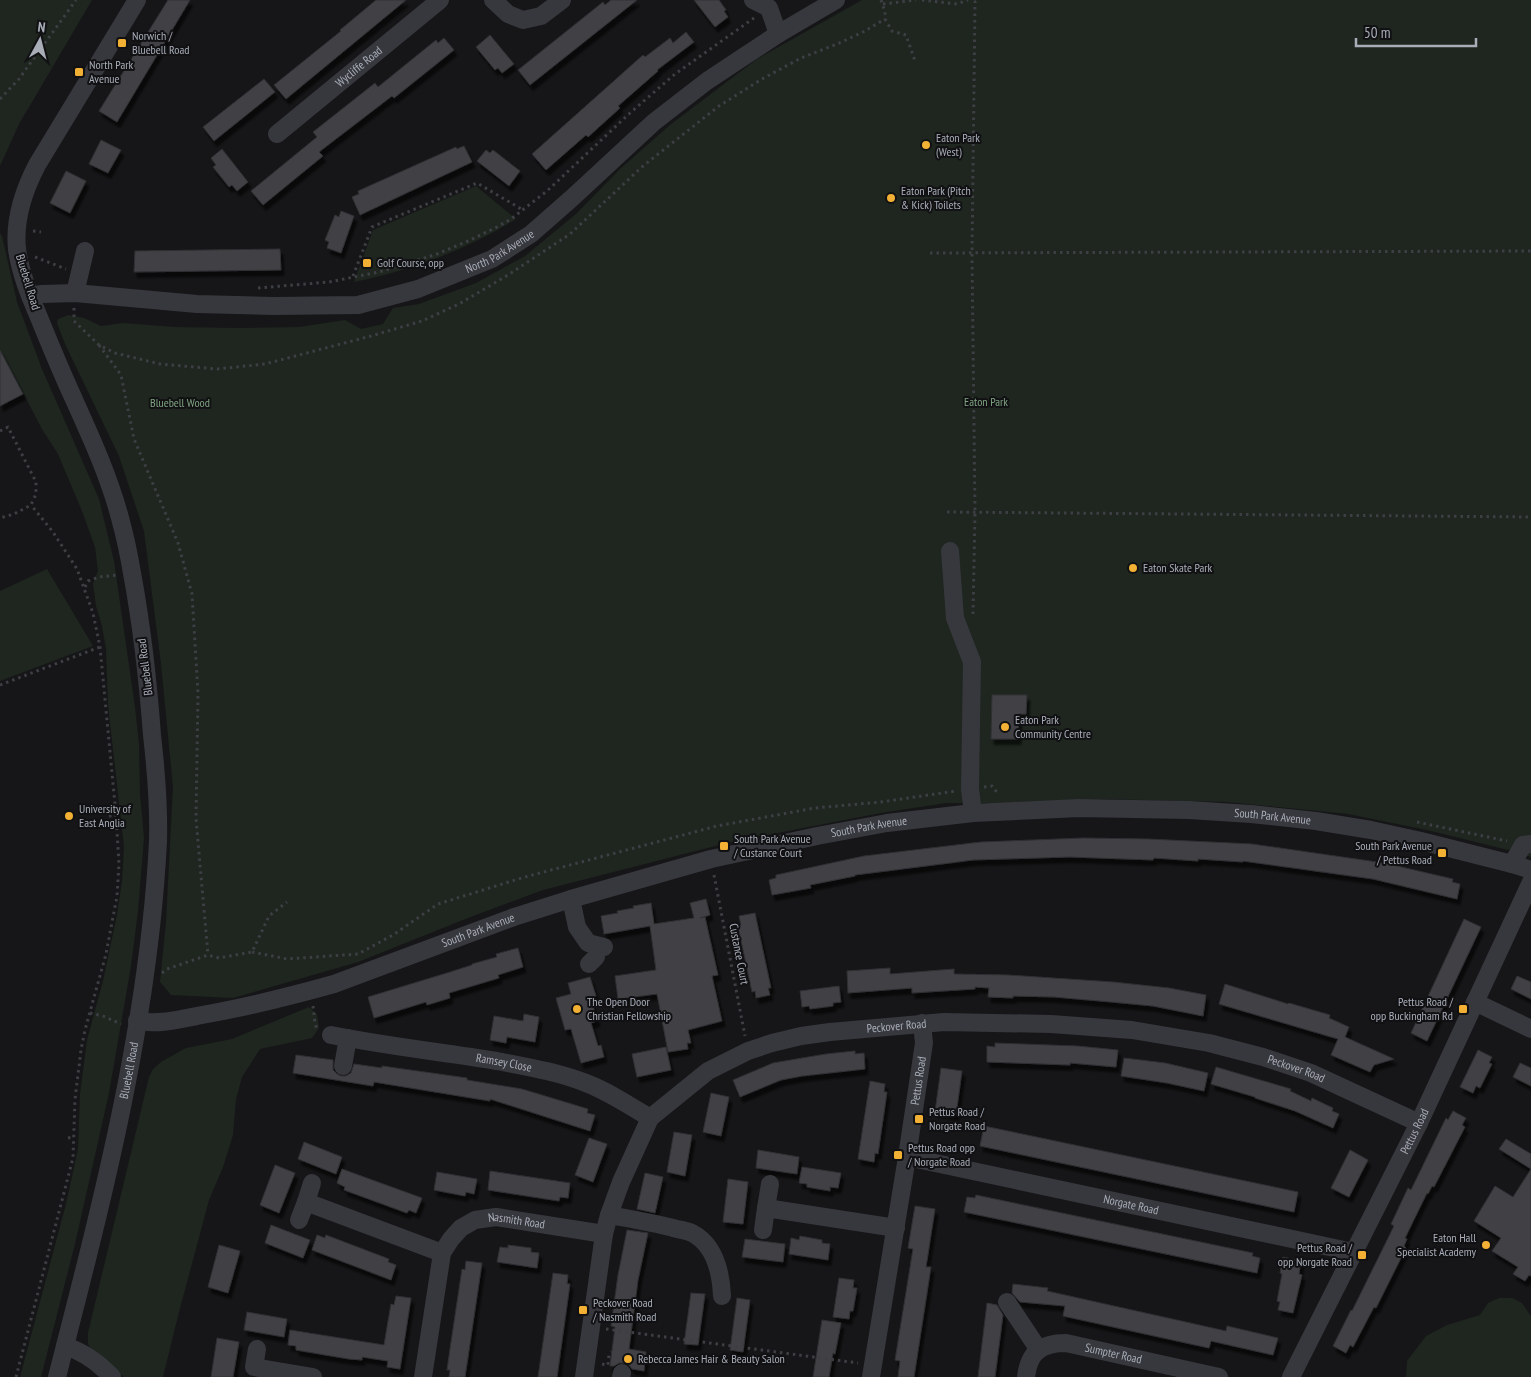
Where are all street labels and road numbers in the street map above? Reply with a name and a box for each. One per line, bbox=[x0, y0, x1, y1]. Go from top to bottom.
street label: Wycliffe Road bbox=[332, 43, 385, 90]
street label: North Park Avenue bbox=[463, 226, 537, 276]
street label: Bluebell Road bbox=[13, 252, 44, 311]
street label: Bluebell Road bbox=[134, 638, 155, 696]
street label: South Park Avenue bbox=[1234, 805, 1312, 827]
street label: South Park Avenue bbox=[830, 813, 908, 840]
street label: South Park Avenue bbox=[439, 909, 517, 950]
street label: Custance Court bbox=[726, 922, 753, 986]
street label: Peckover Road bbox=[866, 1016, 927, 1036]
street label: Bluebell Road bbox=[116, 1041, 141, 1100]
street label: Ramsey Close bbox=[475, 1050, 533, 1075]
street label: Peckover Road bbox=[1266, 1051, 1328, 1085]
street label: Pettus Road bbox=[907, 1055, 929, 1106]
street label: Pettus Road bbox=[1397, 1106, 1432, 1156]
street label: Norgate Road bbox=[1102, 1191, 1160, 1217]
street label: Nasmith Road bbox=[487, 1209, 546, 1232]
street label: Sumpter Road bbox=[1084, 1339, 1143, 1367]

